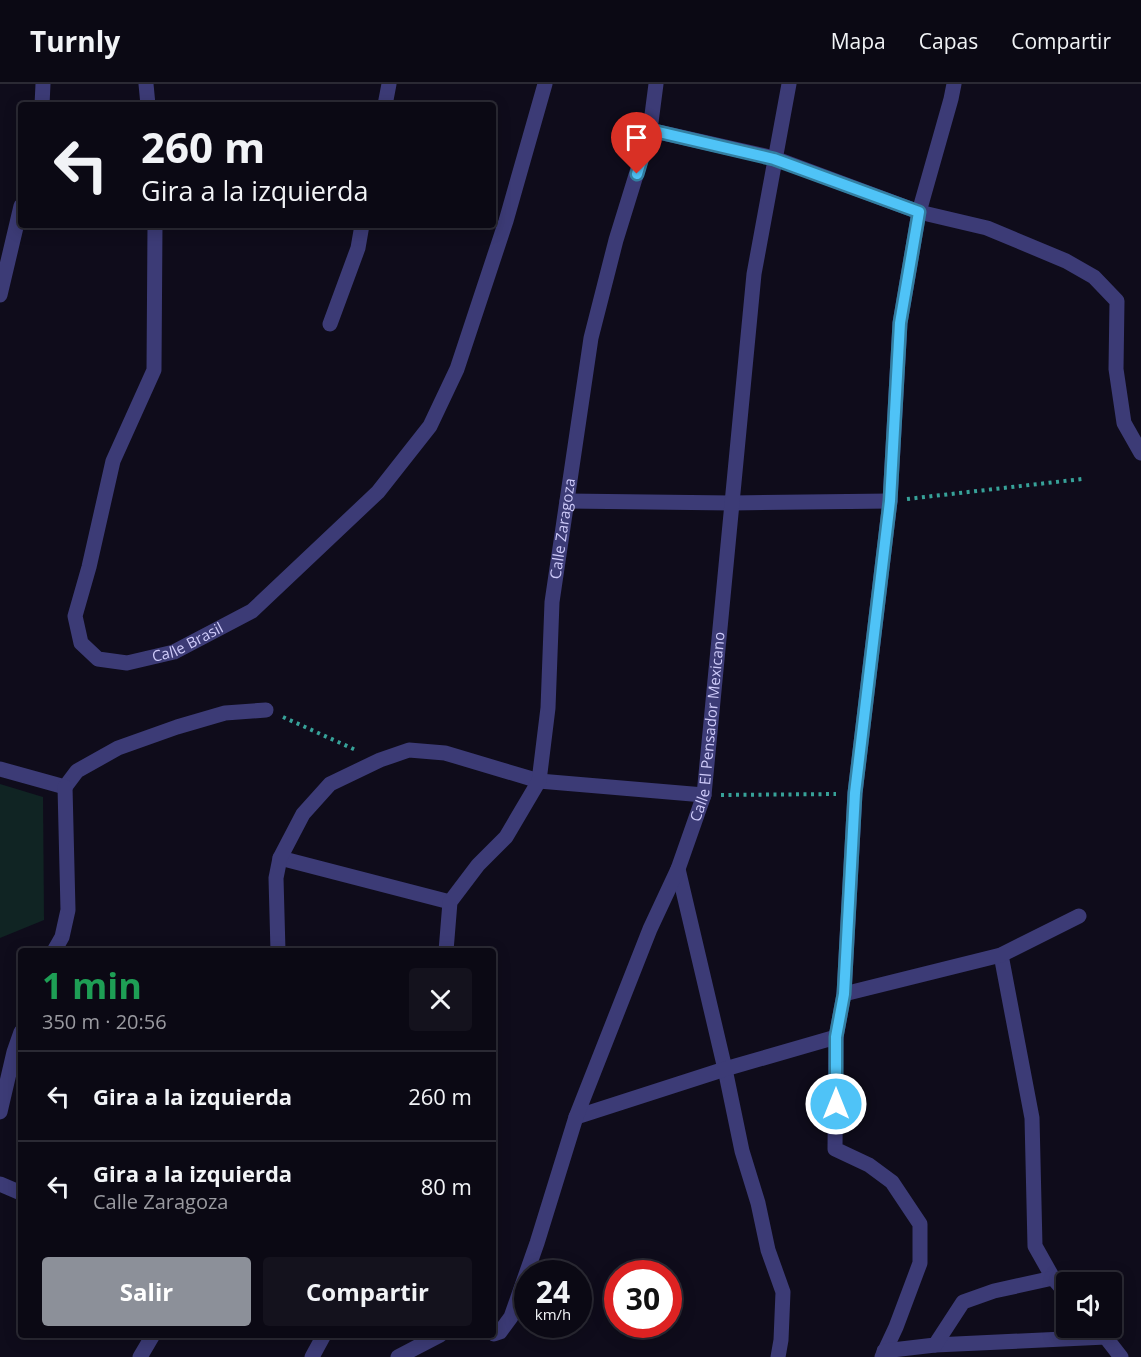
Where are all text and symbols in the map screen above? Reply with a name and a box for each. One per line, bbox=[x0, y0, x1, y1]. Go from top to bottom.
text: Turnly bbox=[30, 22, 120, 60]
text: Mapa bbox=[831, 27, 886, 55]
text: Capas bbox=[919, 27, 978, 55]
text: Compartir bbox=[1011, 27, 1111, 55]
pin bbox=[611, 112, 662, 174]
text: 260 m bbox=[141, 118, 265, 175]
icon: arrive bbox=[620, 121, 653, 154]
icon: left bbox=[42, 126, 120, 204]
text: Gira a la izquierda bbox=[141, 172, 368, 209]
street label: Calle Zaragoza bbox=[545, 477, 579, 580]
street label: Calle Brasil bbox=[150, 617, 226, 666]
street label: Calle El Pensador Mexicano bbox=[684, 631, 729, 824]
text: 1 min bbox=[42, 961, 142, 1010]
button: close bbox=[409, 968, 472, 1031]
text: 350 m · 20:56 bbox=[42, 1008, 167, 1035]
position arrow bbox=[804, 1072, 868, 1136]
icon: left bbox=[42, 1080, 75, 1113]
text: Gira a la izquierda bbox=[93, 1081, 292, 1111]
text: 260 m bbox=[408, 1081, 472, 1111]
text: Gira a la izquierda bbox=[93, 1158, 292, 1188]
icon: left bbox=[42, 1170, 75, 1203]
text: 80 m bbox=[421, 1171, 472, 1201]
text: Calle Zaragoza bbox=[93, 1188, 228, 1215]
button: Salir bbox=[42, 1257, 251, 1326]
button: Compartir bbox=[263, 1257, 472, 1326]
speed limit sign: 30 bbox=[604, 1260, 682, 1338]
text: 24 bbox=[536, 1271, 570, 1312]
map controls bbox=[1056, 1272, 1122, 1338]
button: sound bbox=[1056, 1272, 1122, 1338]
text: km/h bbox=[535, 1304, 571, 1324]

